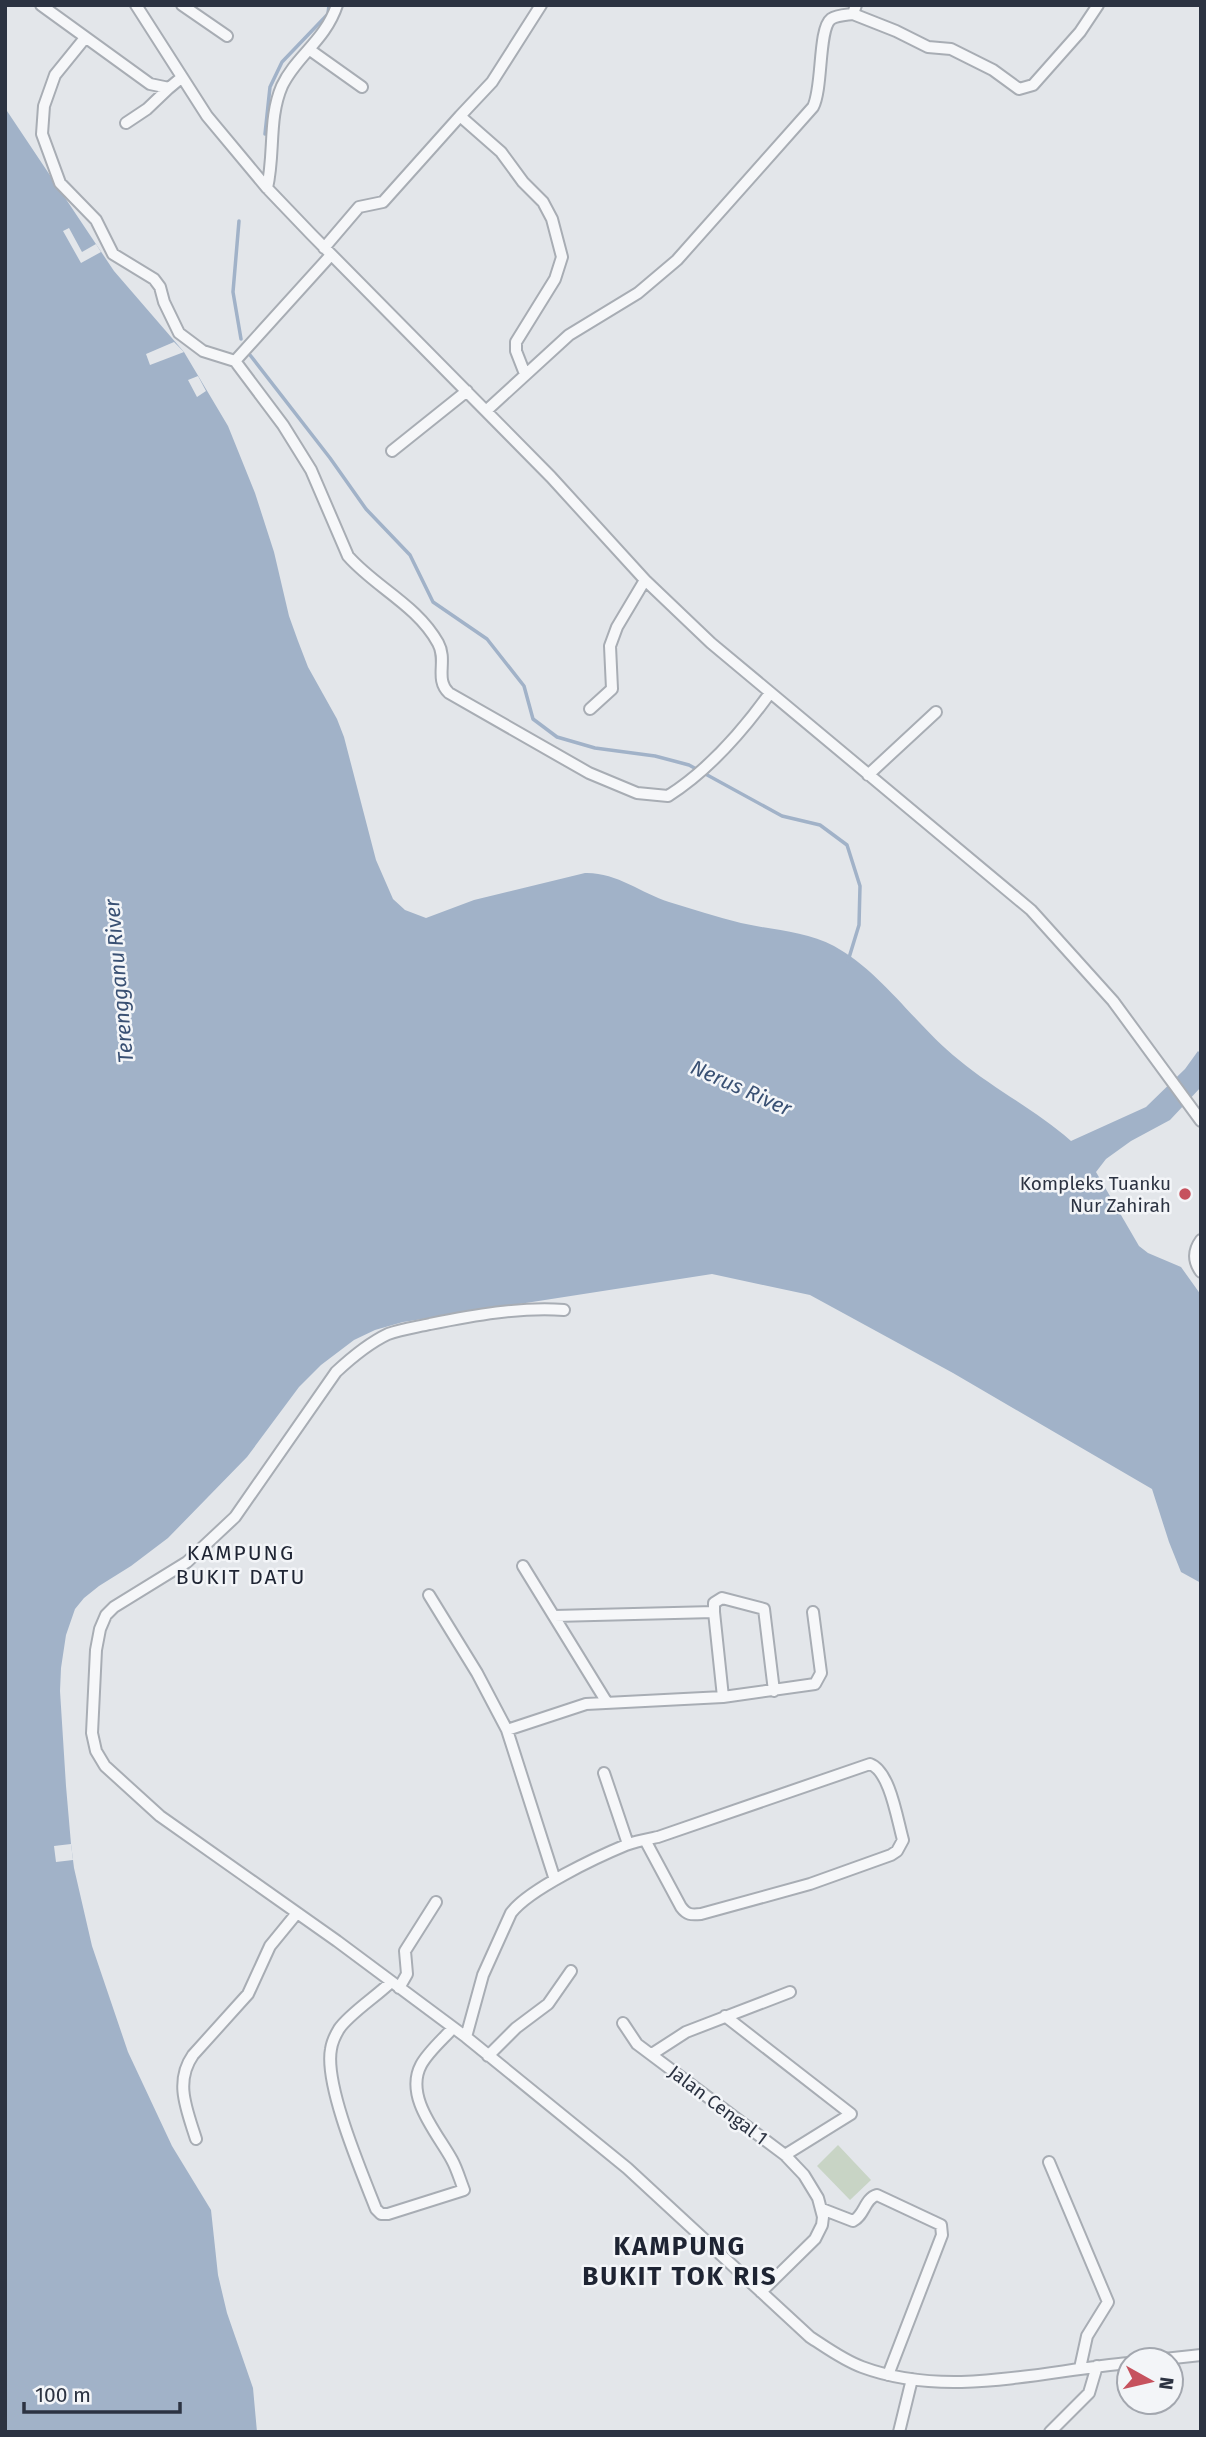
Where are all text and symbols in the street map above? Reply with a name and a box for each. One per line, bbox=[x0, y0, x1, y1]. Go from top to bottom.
water label: Terengganu River bbox=[99, 897, 139, 1064]
water label: Nerus River bbox=[687, 1054, 796, 1122]
place label: Kompleks Tuanku Nur Zahirah bbox=[1020, 1172, 1171, 1217]
marker: Kompleks Tuanku Nur Zahirah bbox=[1177, 1186, 1193, 1202]
district label: KAMPUNG BUKIT DATU bbox=[176, 1540, 306, 1590]
street label: Jalan Cengal 1 bbox=[664, 2060, 772, 2150]
district label: KAMPUNG BUKIT TOK RIS bbox=[582, 2231, 778, 2292]
north arrow bbox=[1115, 2346, 1185, 2416]
scale bar bbox=[24, 2370, 180, 2414]
text: N bbox=[1154, 2375, 1179, 2391]
text: 100 m bbox=[35, 2382, 91, 2408]

